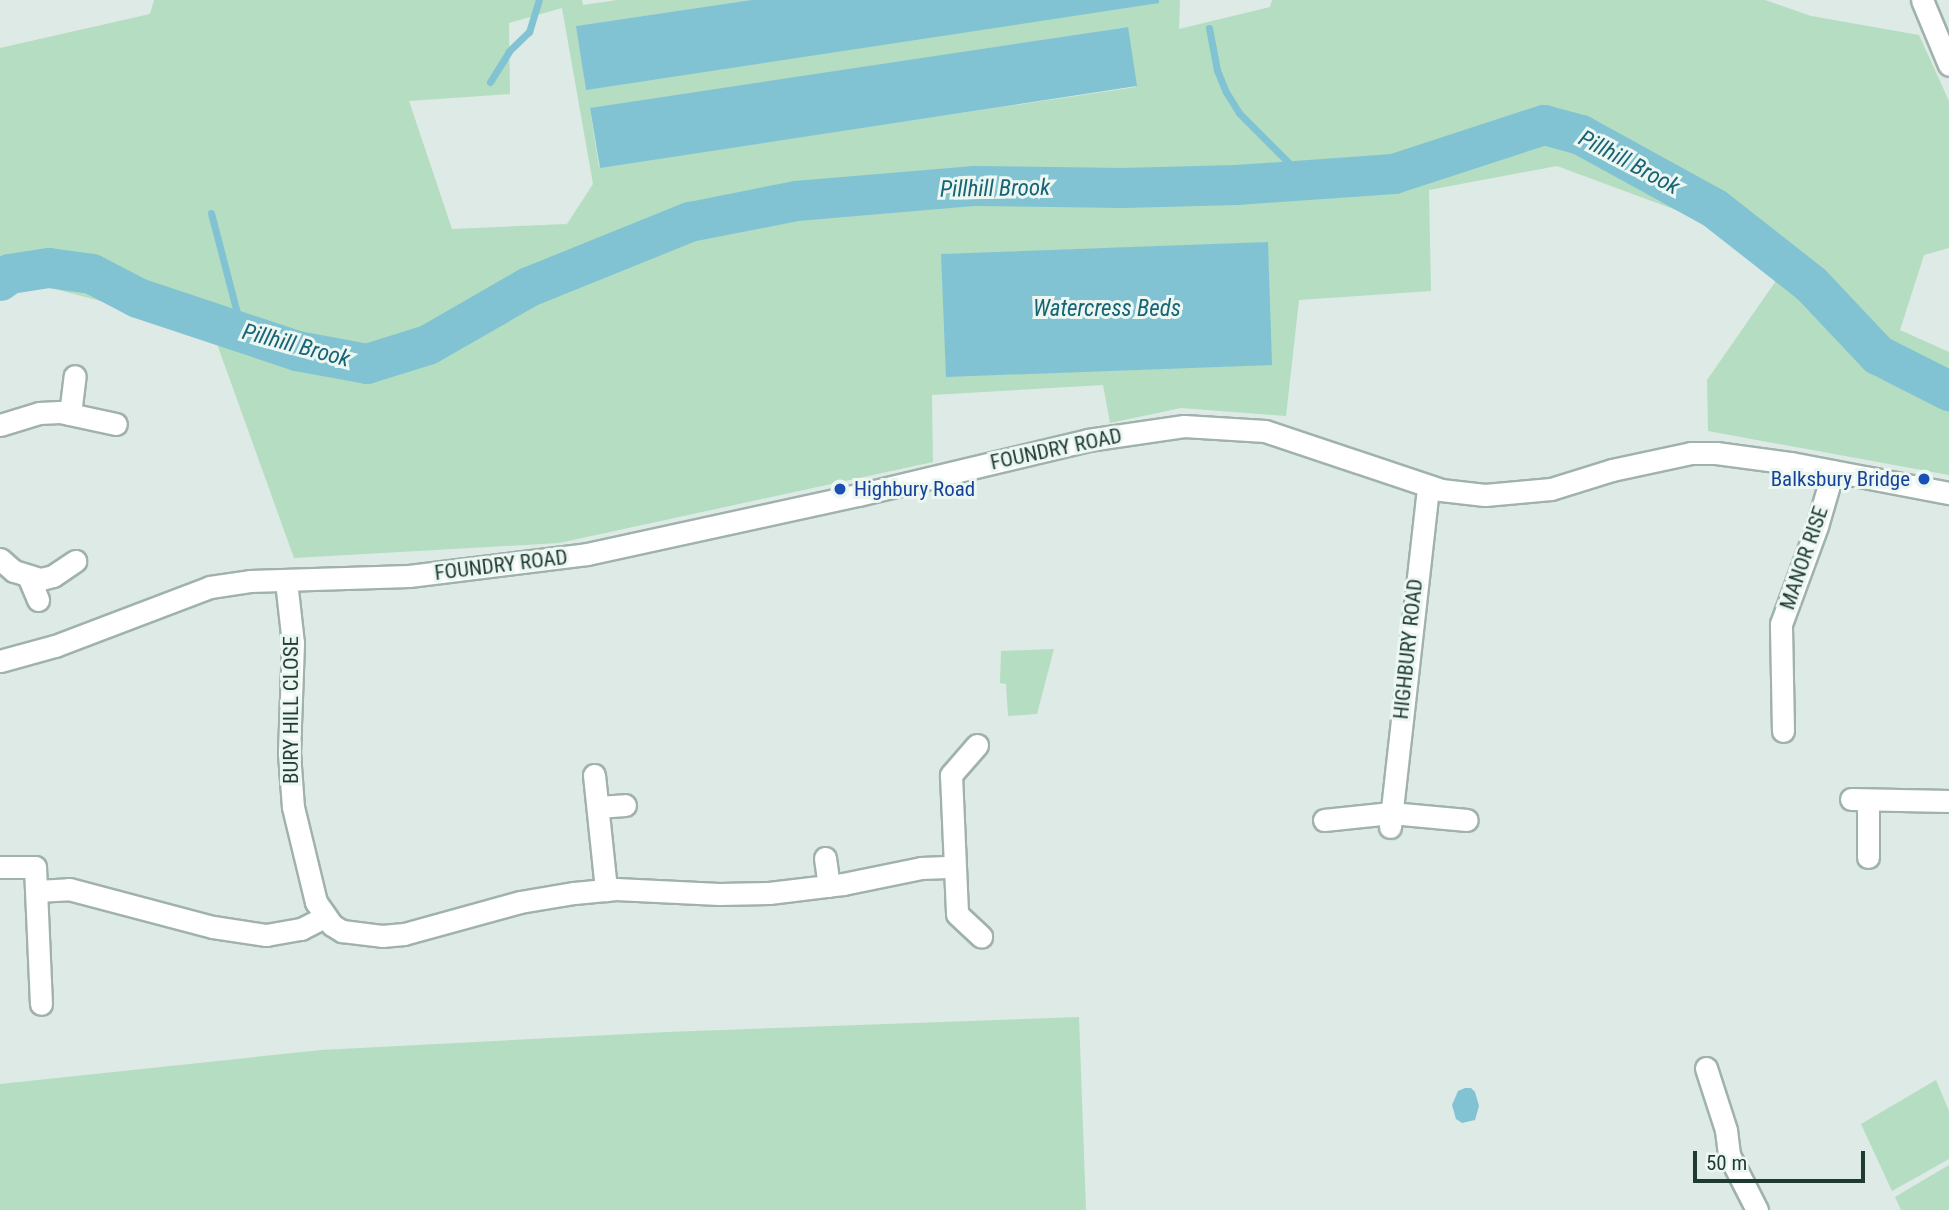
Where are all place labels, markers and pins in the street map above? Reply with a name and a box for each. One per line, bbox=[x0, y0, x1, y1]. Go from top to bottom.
place label: Balksbury Bridge bbox=[1771, 466, 1910, 492]
marker: Balksbury Bridge bbox=[1916, 471, 1932, 487]
place label: Highbury Road bbox=[854, 476, 975, 502]
marker: Highbury Road bbox=[832, 481, 848, 497]

